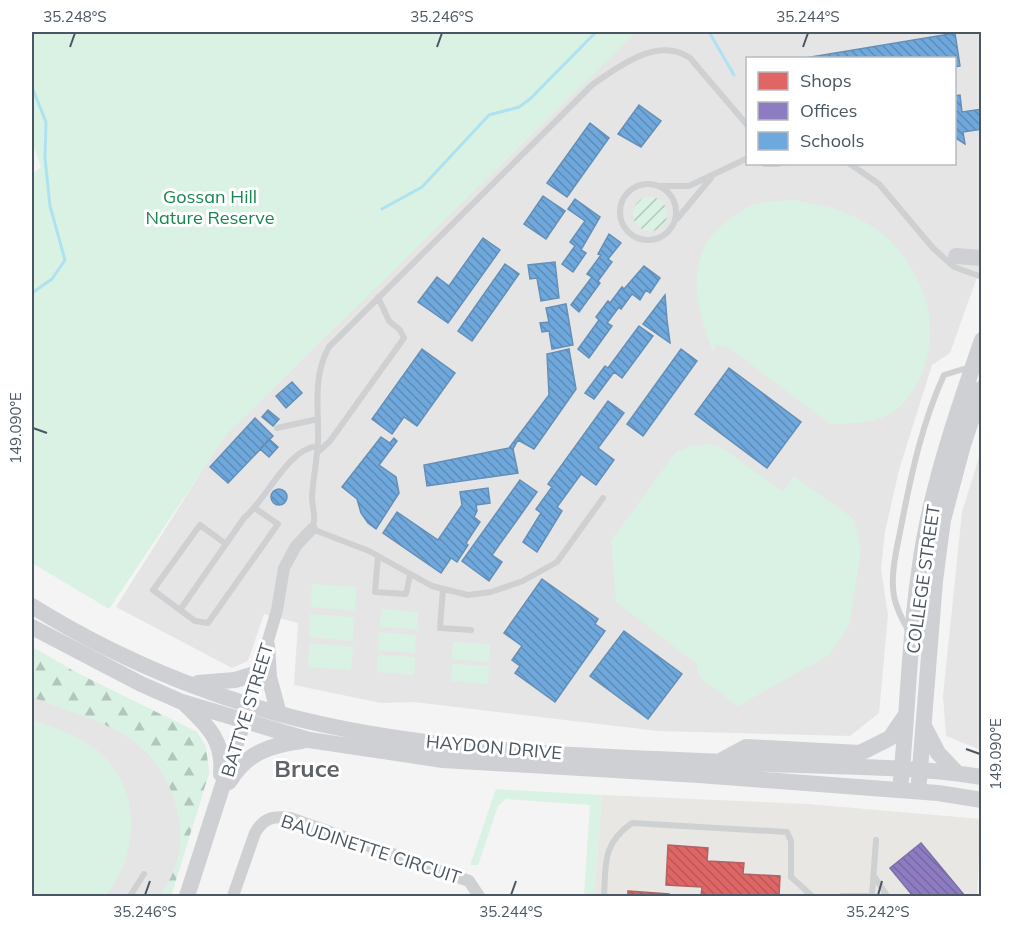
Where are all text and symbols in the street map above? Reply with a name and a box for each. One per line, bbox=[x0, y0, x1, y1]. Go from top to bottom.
text: 35.248°S bbox=[43, 7, 107, 26]
text: 35.246°S bbox=[410, 7, 474, 26]
text: 35.244°S bbox=[776, 7, 840, 26]
legend bbox=[746, 57, 956, 165]
text: Shops bbox=[800, 69, 852, 92]
text: Offices bbox=[800, 99, 858, 122]
text: Schools bbox=[800, 129, 865, 152]
park label: Gossan Hill Nature Reserve bbox=[146, 185, 274, 229]
text: 149.090°E bbox=[6, 392, 25, 464]
street label: COLLEGE STREET bbox=[901, 503, 945, 655]
street label: BATTYE STREET bbox=[216, 640, 278, 780]
text: 149.090°E bbox=[986, 718, 1005, 790]
street label: HAYDON DRIVE bbox=[425, 730, 563, 764]
district label: Bruce bbox=[274, 753, 340, 783]
street label: BAUDINETTE CIRCUIT bbox=[278, 809, 464, 889]
text: 35.246°S bbox=[113, 902, 177, 921]
text: 35.244°S bbox=[479, 902, 543, 921]
text: 35.242°S bbox=[846, 902, 910, 921]

